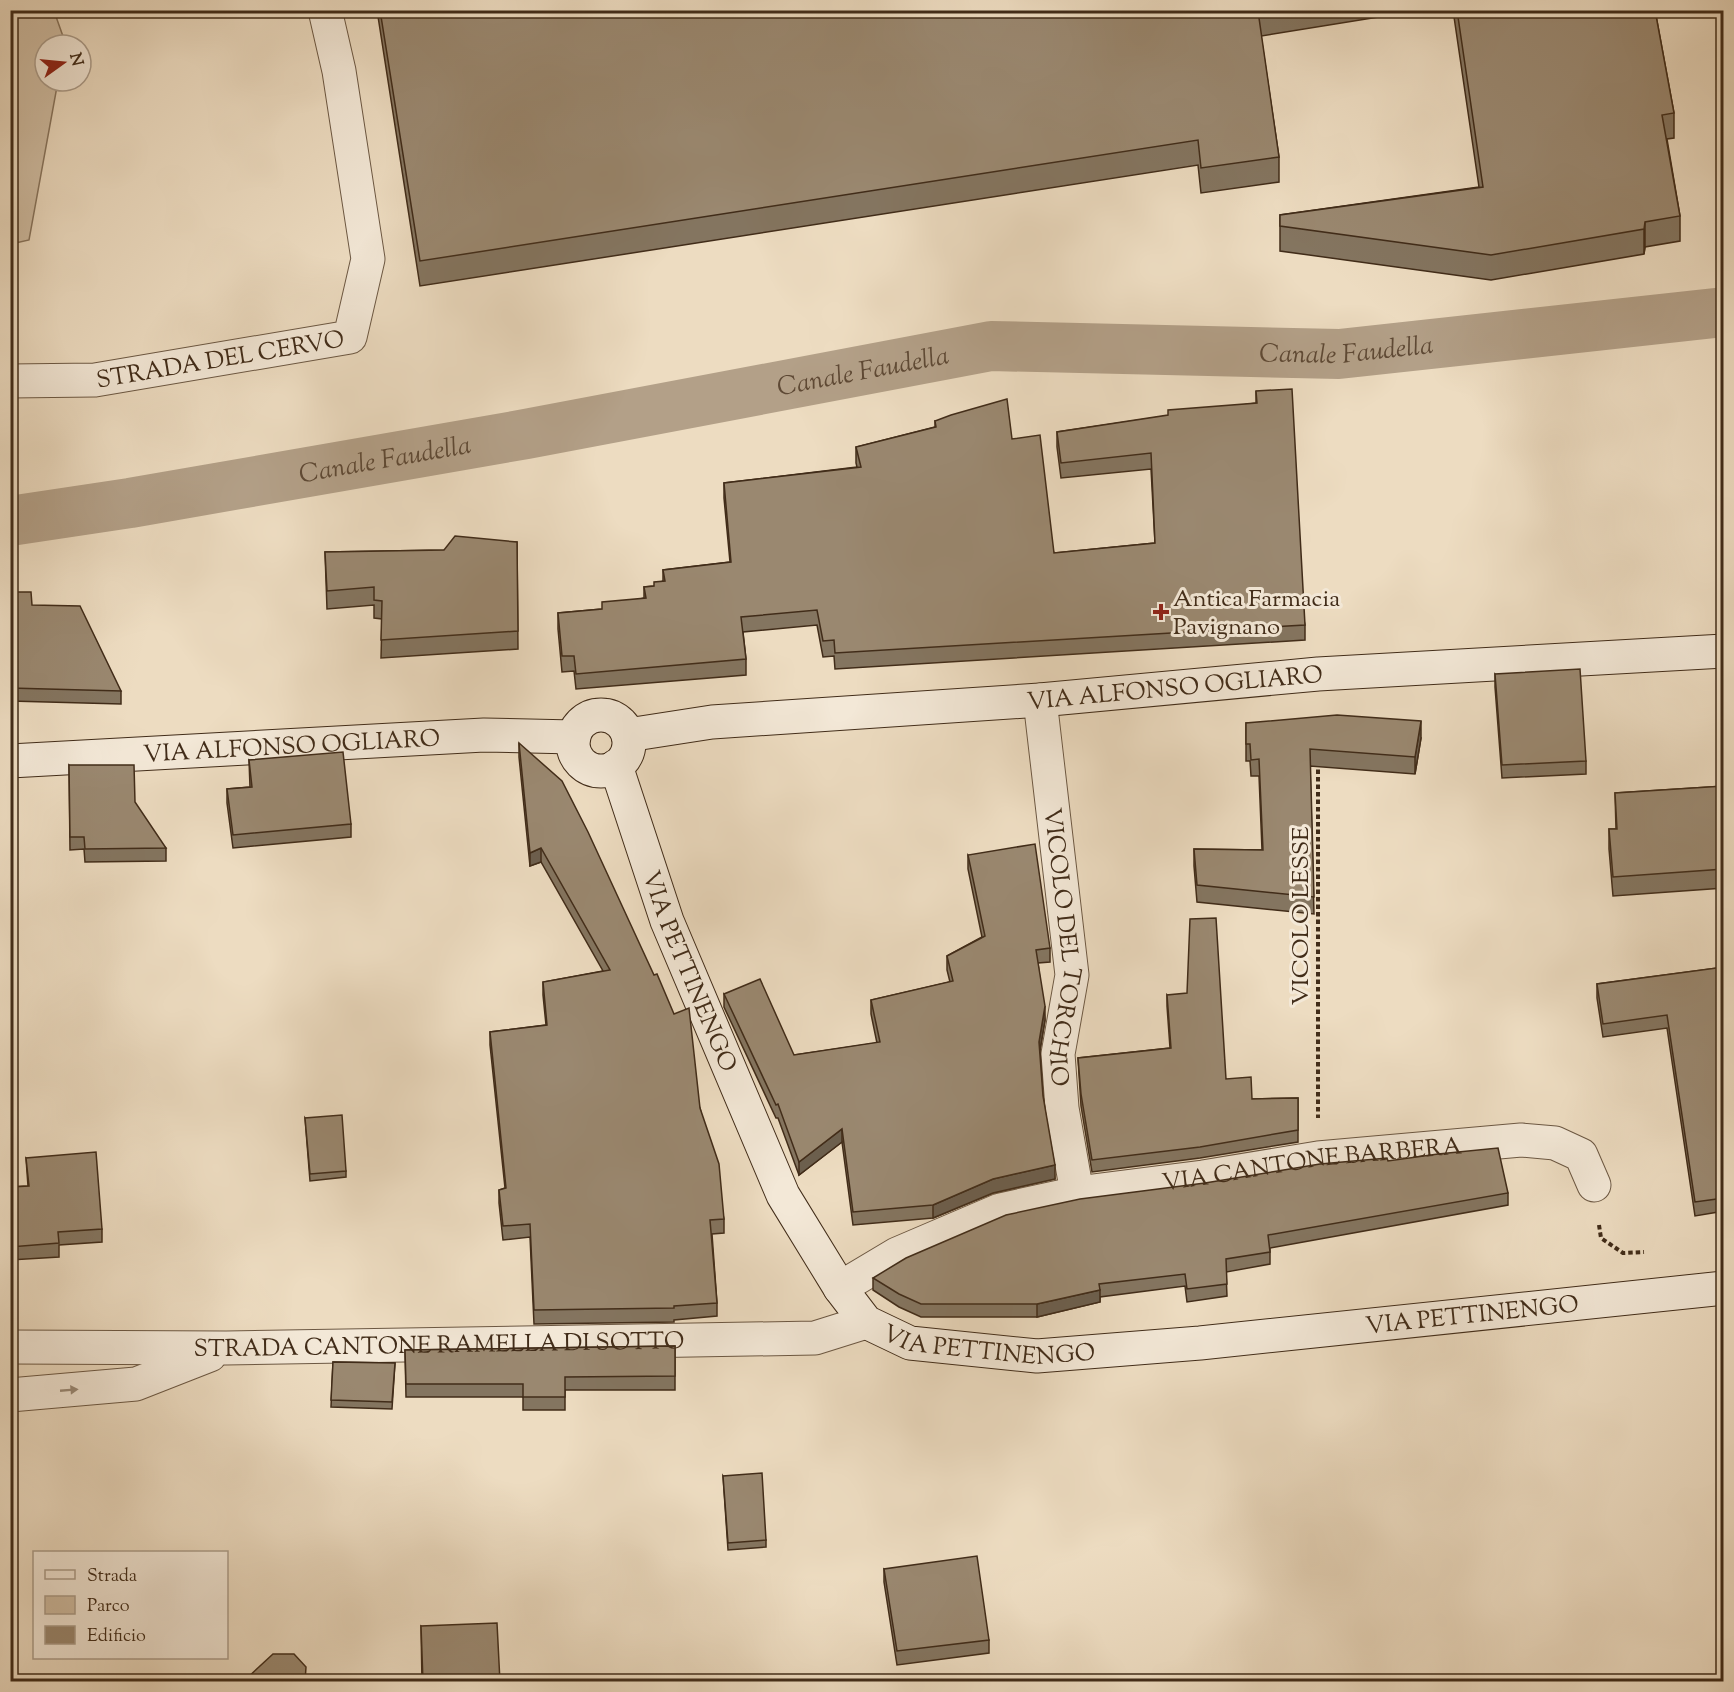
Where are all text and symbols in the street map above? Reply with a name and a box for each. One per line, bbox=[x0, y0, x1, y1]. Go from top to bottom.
north arrow bbox=[33, 33, 93, 93]
text: N bbox=[62, 51, 88, 69]
street label: STRADA DEL CERVO bbox=[94, 323, 347, 398]
water label: Canale Faudella bbox=[1259, 328, 1435, 375]
water label: Canale Faudella bbox=[774, 338, 952, 407]
water label: Canale Faudella bbox=[296, 428, 474, 494]
place label: Antica Farmacia Pavignano bbox=[1173, 583, 1340, 645]
marker: Antica Farmacia Pavignano bbox=[1154, 605, 1168, 619]
street label: VIA ALFONSO OGLIARO bbox=[1026, 659, 1324, 720]
street label: VIA ALFONSO OGLIARO bbox=[142, 722, 441, 773]
street label: VICOLO DEL TORCHIO bbox=[1034, 806, 1088, 1088]
street label: VICOLO LESSE bbox=[1285, 826, 1319, 1006]
street label: VIA PETTINENGO bbox=[633, 867, 744, 1078]
street label: VIA CANTONE BARBERA bbox=[1160, 1130, 1464, 1201]
street label: VIA PETTINENGO bbox=[1364, 1288, 1581, 1345]
street label: VIA PETTINENGO bbox=[876, 1317, 1097, 1375]
street label: STRADA CANTONE RAMELLA DI SOTTO bbox=[193, 1325, 685, 1367]
one-way arrow bbox=[59, 1385, 78, 1395]
legend bbox=[33, 1551, 228, 1659]
text: Strada bbox=[87, 1564, 137, 1590]
text: Parco bbox=[87, 1594, 130, 1620]
text: Edificio bbox=[87, 1624, 146, 1650]

